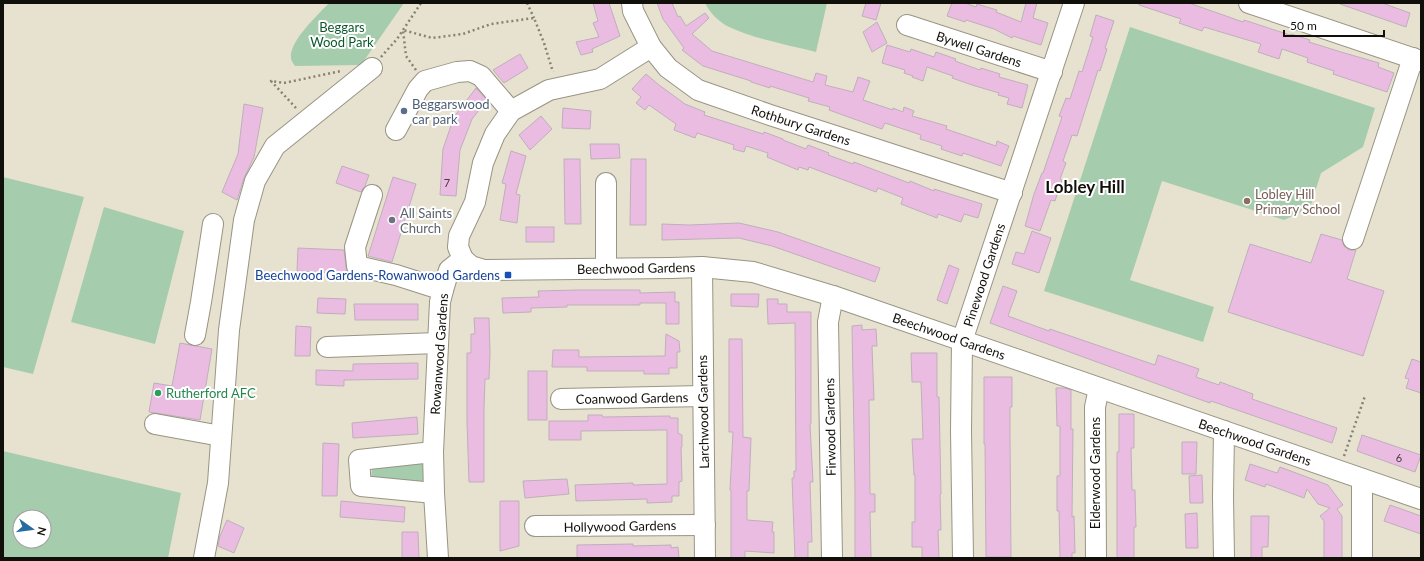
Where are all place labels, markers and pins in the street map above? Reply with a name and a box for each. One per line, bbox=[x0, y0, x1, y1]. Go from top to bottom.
place label: Beggarswood car park bbox=[412, 96, 490, 127]
marker: Beggarswood car park bbox=[399, 106, 409, 116]
place label: Lobley Hill Primary School bbox=[1255, 186, 1340, 217]
marker: Lobley Hill Primary School bbox=[1242, 196, 1252, 206]
place label: All Saints Church bbox=[400, 205, 453, 236]
marker: All Saints Church bbox=[387, 215, 397, 225]
place label: Beechwood Gardens-Rowanwood Gardens bbox=[255, 267, 500, 283]
marker: Beechwood Gardens-Rowanwood Gardens bbox=[503, 270, 513, 280]
place label: Rutherford AFC bbox=[166, 385, 256, 401]
marker: Rutherford AFC bbox=[153, 388, 163, 398]

